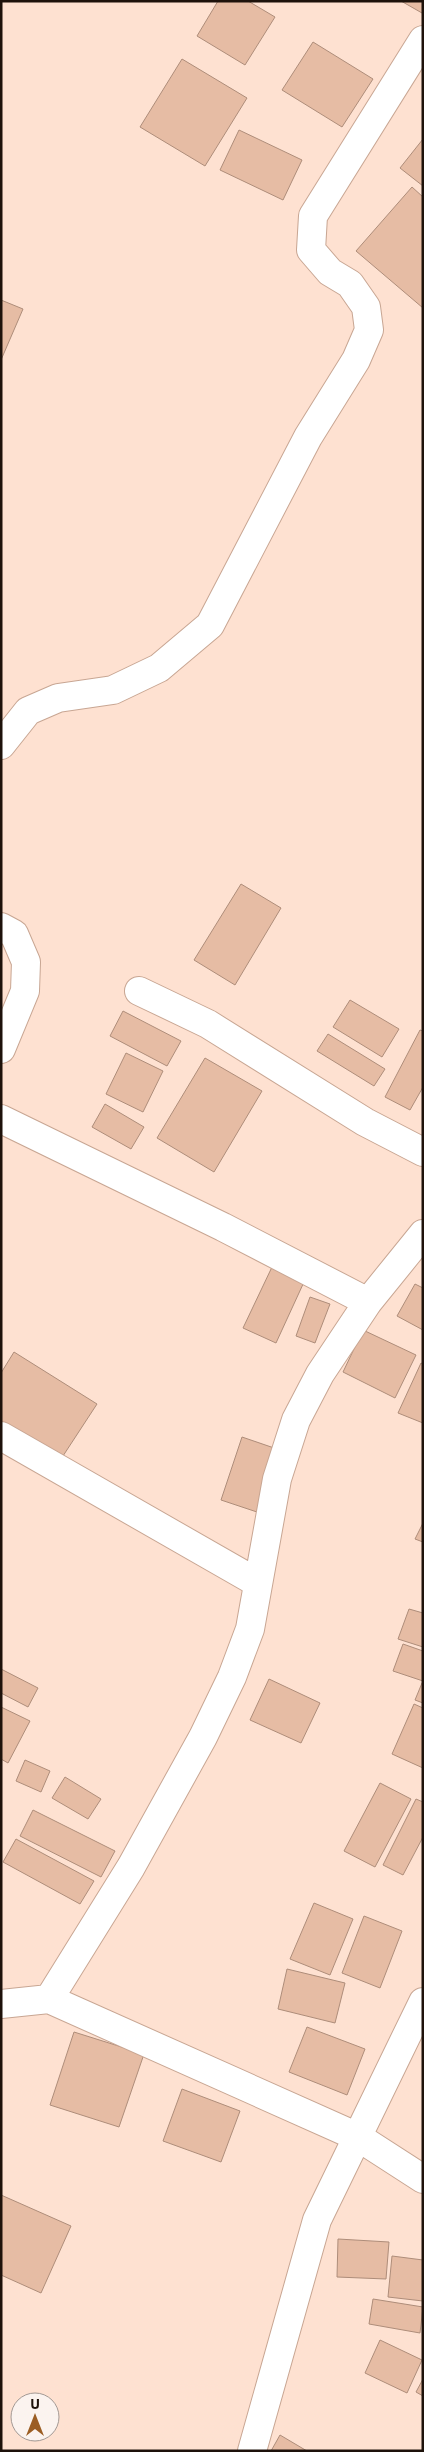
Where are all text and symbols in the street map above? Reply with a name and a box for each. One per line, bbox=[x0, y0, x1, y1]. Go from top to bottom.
north arrow bbox=[10, 2392, 60, 2442]
text: U bbox=[30, 2395, 40, 2413]

